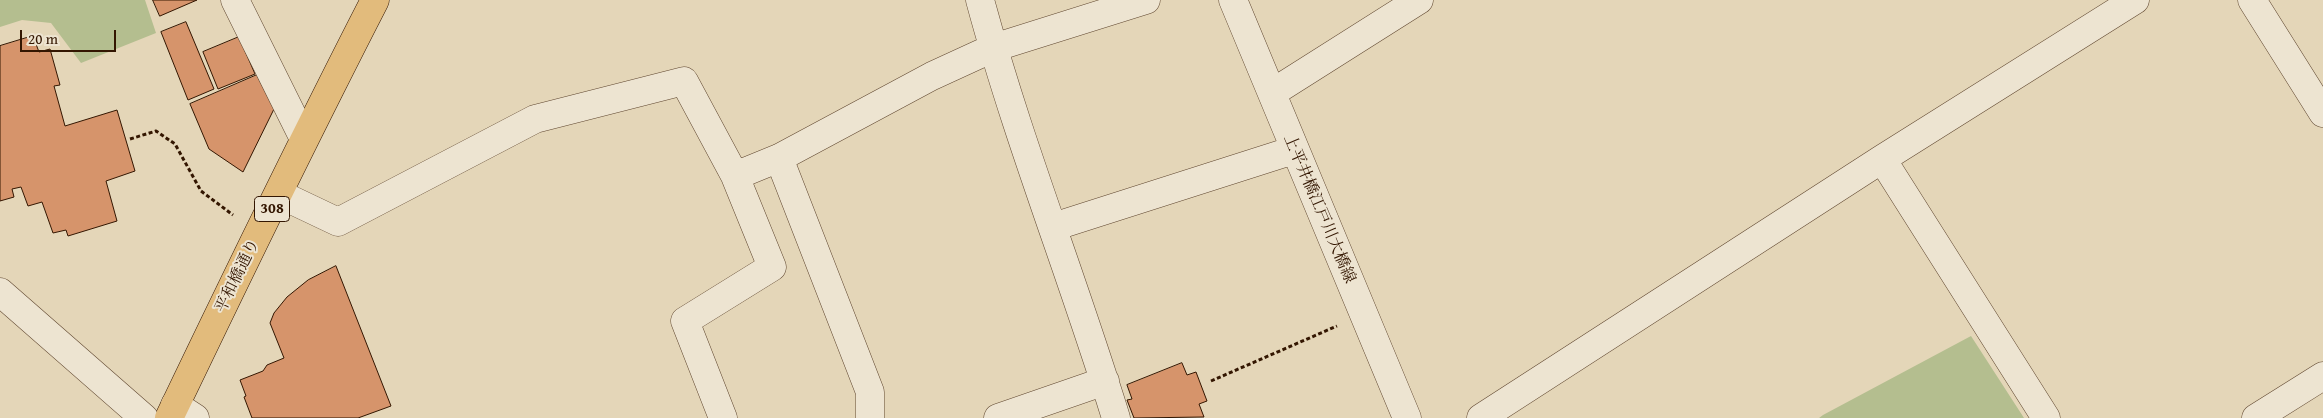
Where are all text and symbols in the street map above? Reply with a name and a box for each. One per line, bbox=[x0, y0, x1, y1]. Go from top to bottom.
scale bar bbox=[22, 20, 119, 52]
text: 20 m bbox=[28, 28, 58, 49]
street label: 上平井橋江戸川大橋線 bbox=[1279, 132, 1359, 286]
road number: 308 bbox=[254, 196, 290, 222]
street label: 平和橋通り bbox=[212, 236, 264, 316]

